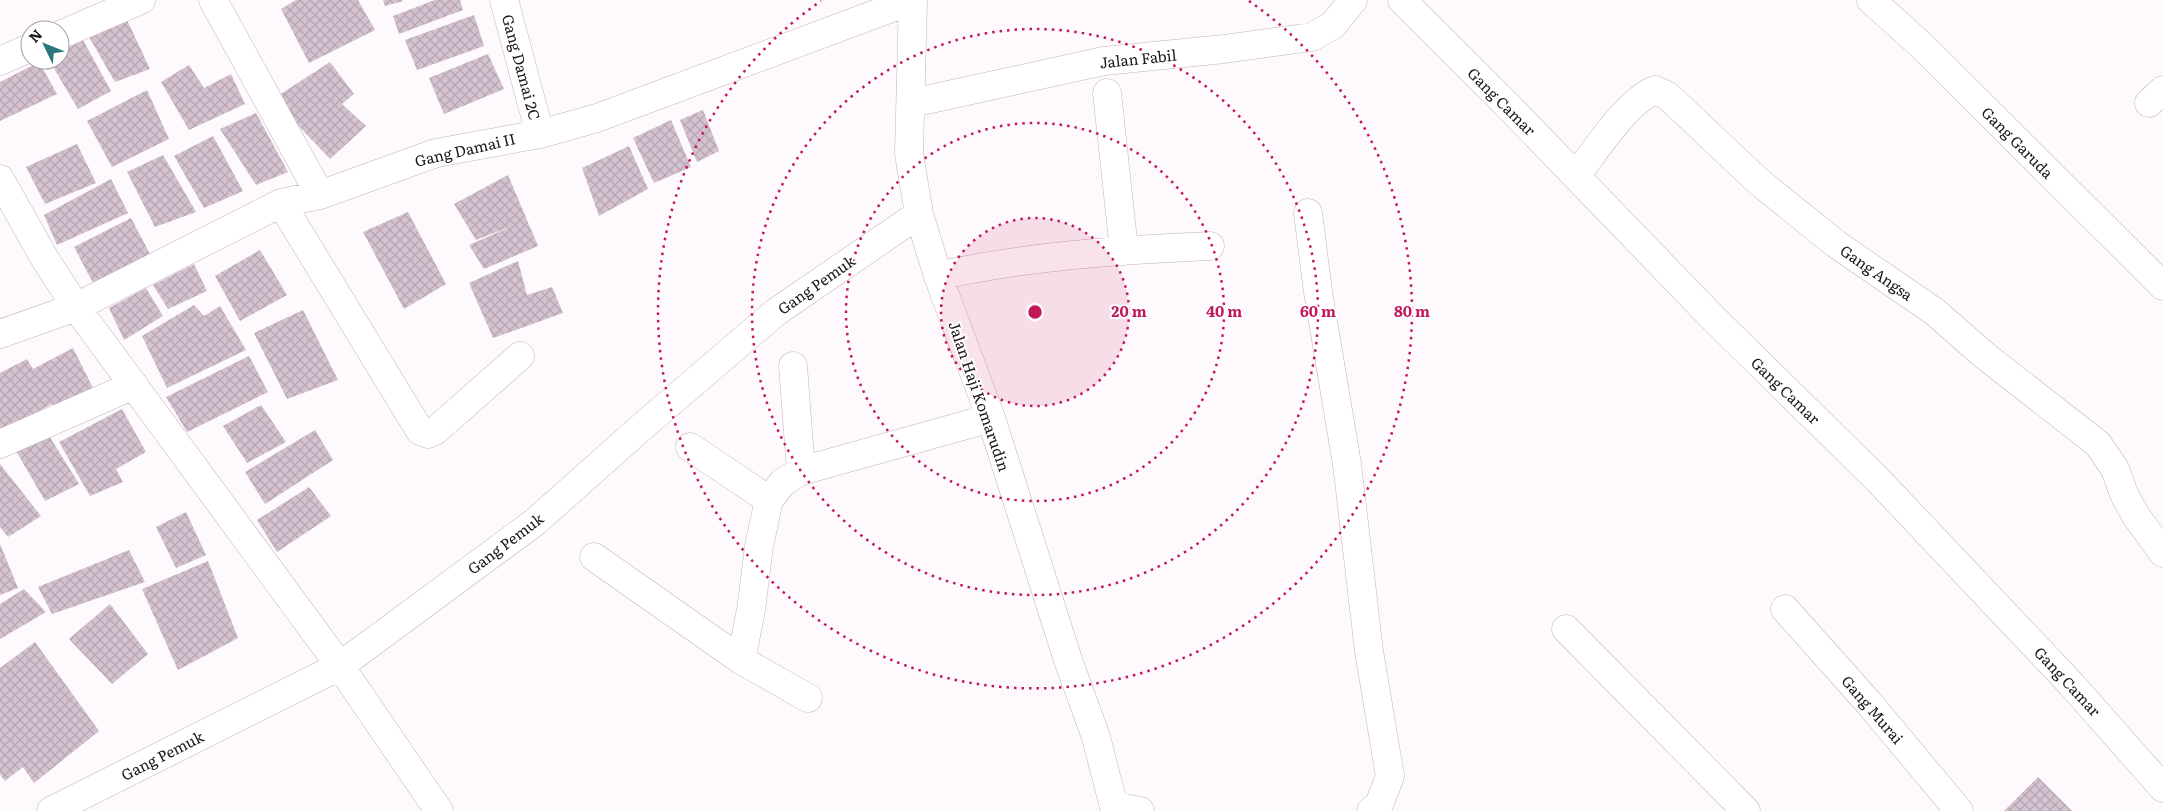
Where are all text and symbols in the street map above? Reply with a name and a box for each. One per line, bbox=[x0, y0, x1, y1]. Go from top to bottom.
street label: Gang Damai 2C bbox=[497, 12, 547, 122]
north arrow bbox=[20, 20, 70, 70]
text: N bbox=[23, 24, 46, 47]
street label: Jalan Fabil bbox=[1098, 43, 1178, 73]
street label: Gang Camar bbox=[1463, 62, 1541, 140]
street label: Gang Garuda bbox=[1977, 101, 2060, 184]
street label: Gang Damai II bbox=[412, 126, 518, 172]
street label: Gang Angsa bbox=[1836, 238, 1919, 306]
street label: Gang Pemuk bbox=[773, 248, 860, 319]
text: 20 m bbox=[1111, 299, 1147, 322]
text: 40 m bbox=[1206, 299, 1242, 322]
text: 60 m bbox=[1300, 299, 1336, 322]
text: 80 m bbox=[1394, 299, 1430, 322]
centre of rings bbox=[1026, 303, 1044, 321]
street label: Jalan Haji Komarudin bbox=[943, 318, 1017, 474]
street label: Gang Camar bbox=[1746, 351, 1826, 429]
street label: Gang Pemuk bbox=[462, 506, 549, 579]
street label: Gang Camar bbox=[2029, 641, 2107, 721]
street label: Gang Murai bbox=[1837, 670, 1909, 748]
street label: Gang Pemuk bbox=[117, 724, 208, 786]

